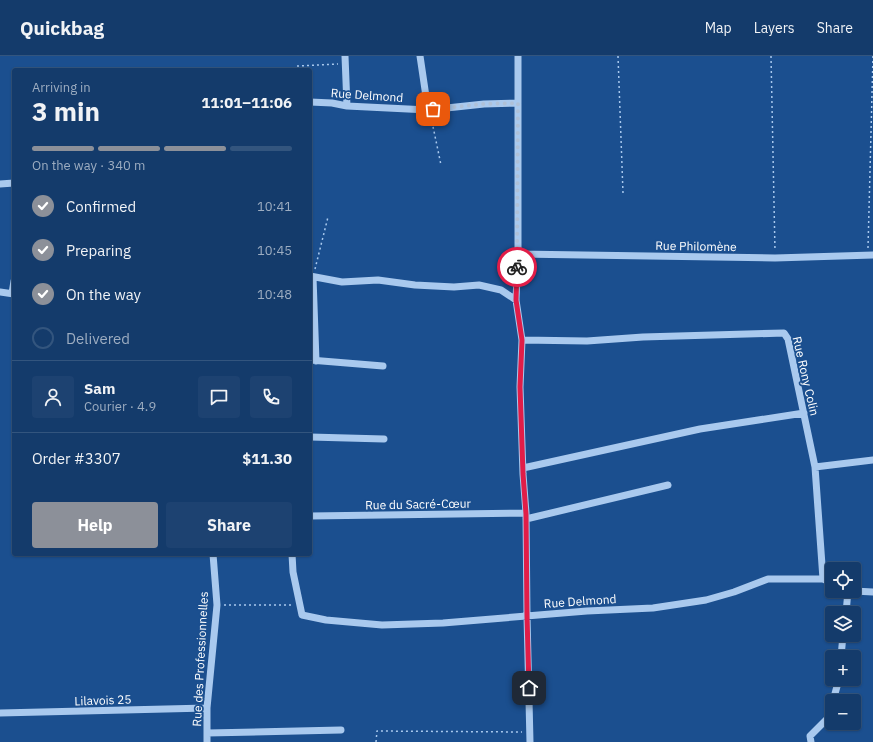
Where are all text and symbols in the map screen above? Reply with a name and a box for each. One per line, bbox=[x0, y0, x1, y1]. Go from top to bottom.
text: Quickbag bbox=[20, 16, 104, 40]
text: Map bbox=[705, 19, 732, 37]
text: Layers bbox=[754, 19, 795, 37]
text: Share bbox=[817, 19, 853, 37]
text: Arriving in bbox=[32, 79, 91, 96]
street label: Rue Delmond bbox=[330, 85, 404, 105]
pin bbox=[416, 92, 450, 126]
text: 11:01–11:06 bbox=[201, 93, 292, 112]
text: 3 min bbox=[32, 94, 100, 128]
icon: bag bbox=[422, 98, 444, 120]
text: On the way · 340 m bbox=[32, 157, 145, 174]
icon: check bbox=[32, 195, 54, 217]
text: Confirmed bbox=[66, 197, 136, 216]
text: 10:41 bbox=[257, 198, 292, 215]
street label: Rue Philomène bbox=[655, 238, 737, 254]
icon: check bbox=[32, 239, 54, 261]
text: Preparing bbox=[66, 241, 131, 260]
text: 10:45 bbox=[257, 242, 292, 259]
courier bbox=[497, 247, 537, 287]
icon: bike bbox=[506, 256, 528, 278]
icon: check bbox=[32, 283, 54, 305]
text: On the way bbox=[66, 285, 141, 304]
text: 10:48 bbox=[257, 286, 292, 303]
text: Delivered bbox=[66, 329, 130, 348]
street label: Rue Rony Colin bbox=[790, 335, 822, 417]
button: person bbox=[32, 376, 74, 418]
button: chat bbox=[198, 376, 240, 418]
button: phone bbox=[250, 376, 292, 418]
text: Sam bbox=[84, 379, 115, 398]
text: Courier · 4.9 bbox=[84, 398, 156, 415]
text: Order #3307 bbox=[32, 449, 121, 468]
text: $11.30 bbox=[242, 449, 292, 468]
street label: Rue du Sacré-Cœur bbox=[365, 496, 472, 512]
button: Help bbox=[32, 502, 158, 548]
button: Share bbox=[166, 502, 292, 548]
map controls bbox=[825, 562, 861, 730]
button: locate bbox=[825, 562, 861, 598]
street label: Rue des Professionnelles bbox=[189, 591, 211, 727]
street label: Rue Delmond bbox=[543, 591, 617, 611]
button: layers bbox=[825, 606, 861, 642]
button: + bbox=[825, 650, 861, 686]
pin bbox=[512, 671, 546, 705]
icon: home bbox=[518, 677, 540, 699]
street label: Lilavois 25 bbox=[74, 692, 132, 708]
button: − bbox=[825, 694, 861, 730]

